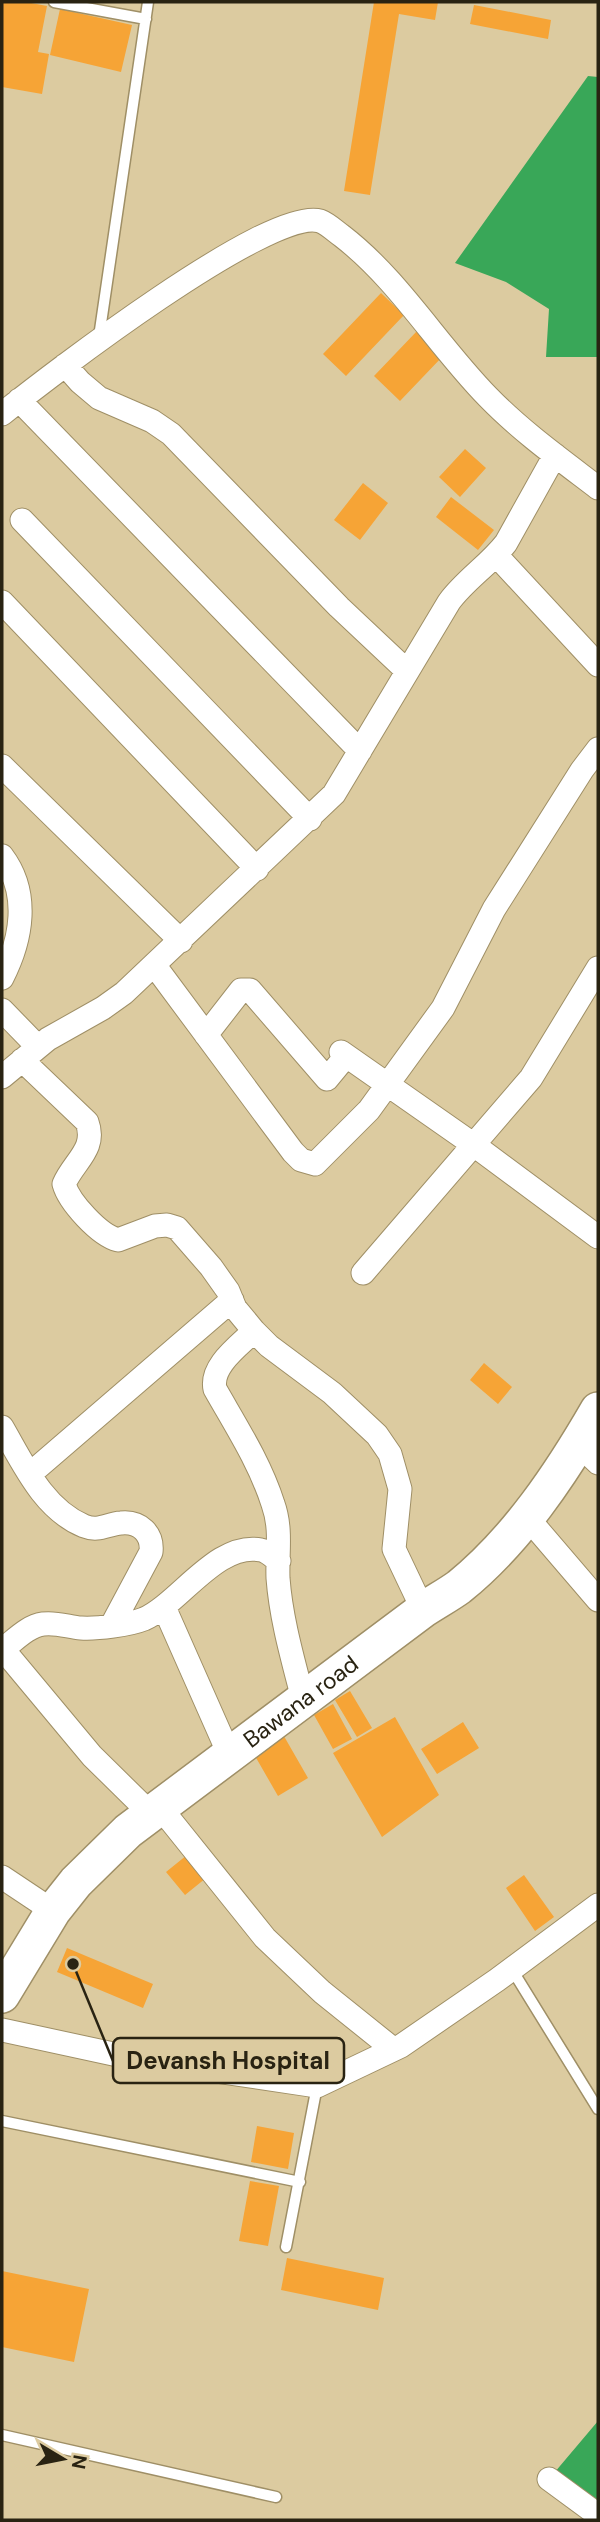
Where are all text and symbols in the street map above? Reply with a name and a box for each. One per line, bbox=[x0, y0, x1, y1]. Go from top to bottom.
street label: Bawana road bbox=[237, 1649, 364, 1754]
callout: Devansh Hospital bbox=[113, 2038, 344, 2083]
text: Devansh Hospital bbox=[126, 2045, 330, 2076]
north arrow bbox=[28, 2424, 98, 2494]
text: N bbox=[66, 2453, 93, 2471]

